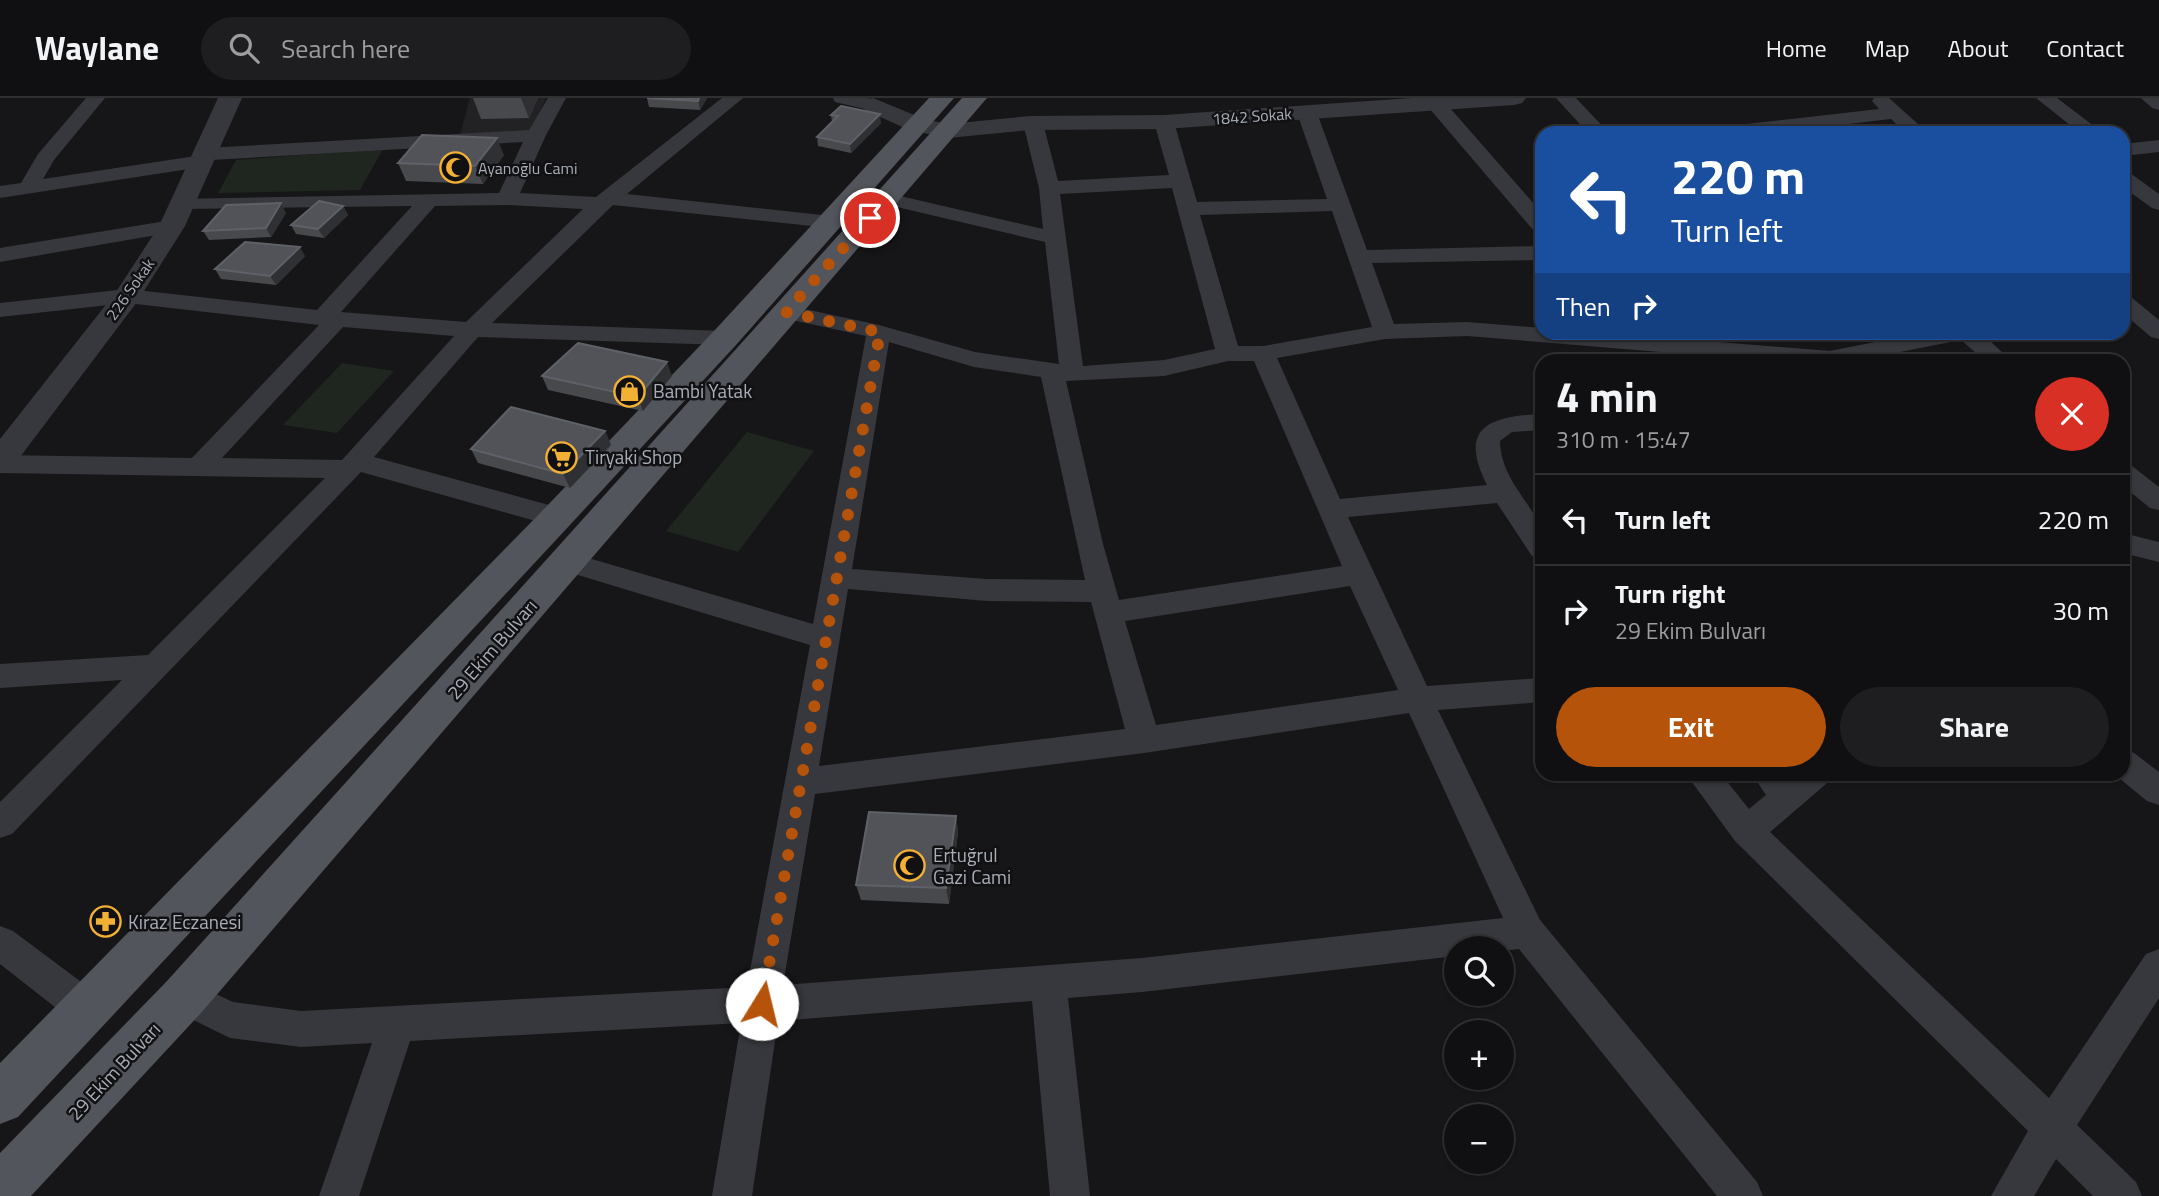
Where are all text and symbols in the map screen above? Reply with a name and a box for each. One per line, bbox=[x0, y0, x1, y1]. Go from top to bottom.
search box bbox=[201, 17, 691, 80]
text: Waylane bbox=[35, 23, 159, 73]
icon: search bbox=[225, 29, 263, 67]
text: Search here bbox=[281, 29, 410, 68]
text: Home bbox=[1766, 30, 1827, 66]
text: Map bbox=[1865, 30, 1910, 66]
text: About bbox=[1948, 30, 2008, 66]
text: Contact bbox=[2046, 30, 2124, 66]
street label: 1842 Sokak bbox=[1211, 101, 1293, 131]
text: 220 m bbox=[1671, 138, 1805, 213]
mosque icon: Ayanoğlu Cami bbox=[438, 151, 472, 185]
icon: left bbox=[1556, 154, 1647, 245]
place label: Ayanoğlu Cami bbox=[478, 156, 577, 180]
pin bbox=[840, 188, 900, 248]
icon: arrive bbox=[851, 199, 889, 237]
text: Turn left bbox=[1671, 206, 1783, 254]
street label: 226 Sokak bbox=[100, 253, 160, 325]
text: Then bbox=[1556, 287, 1611, 326]
icon: right bbox=[1625, 287, 1663, 325]
text: 4 min bbox=[1556, 364, 1658, 428]
shop icon: Bambi Yatak bbox=[613, 374, 647, 408]
place label: Bambi Yatak bbox=[653, 376, 752, 405]
button: close bbox=[2035, 377, 2109, 451]
text: 310 m · 15:47 bbox=[1556, 422, 1691, 457]
supermarket icon: Tiryaki Shop bbox=[545, 440, 579, 474]
place label: Tiryaki Shop bbox=[585, 442, 682, 471]
text: Turn left bbox=[1615, 500, 1710, 539]
text: 220 m bbox=[2038, 500, 2109, 539]
icon: left bbox=[1556, 501, 1594, 539]
text: Turn right bbox=[1615, 574, 1726, 613]
text: 30 m bbox=[2052, 591, 2109, 630]
street label: 29 Ekim Bulvarı bbox=[440, 592, 543, 705]
icon: right bbox=[1556, 592, 1594, 630]
text: 29 Ekim Bulvarı bbox=[1615, 613, 1766, 648]
button: Exit bbox=[1556, 687, 1826, 767]
button: Share bbox=[1840, 687, 2109, 767]
place label: Ertuğrul Gazi Cami bbox=[933, 840, 1011, 891]
mosque icon: Ertuğrul Gazi Cami bbox=[893, 849, 927, 883]
pharmacy icon: Kiraz Eczanesi bbox=[88, 905, 122, 939]
place label: Kiraz Eczanesi bbox=[128, 907, 241, 936]
map controls bbox=[1444, 936, 1514, 1174]
button: search bbox=[1444, 936, 1514, 1006]
position arrow bbox=[725, 967, 799, 1041]
street label: 29 Ekim Bulvarı bbox=[61, 1015, 167, 1126]
button: + bbox=[1444, 1020, 1514, 1090]
button: − bbox=[1444, 1104, 1514, 1174]

